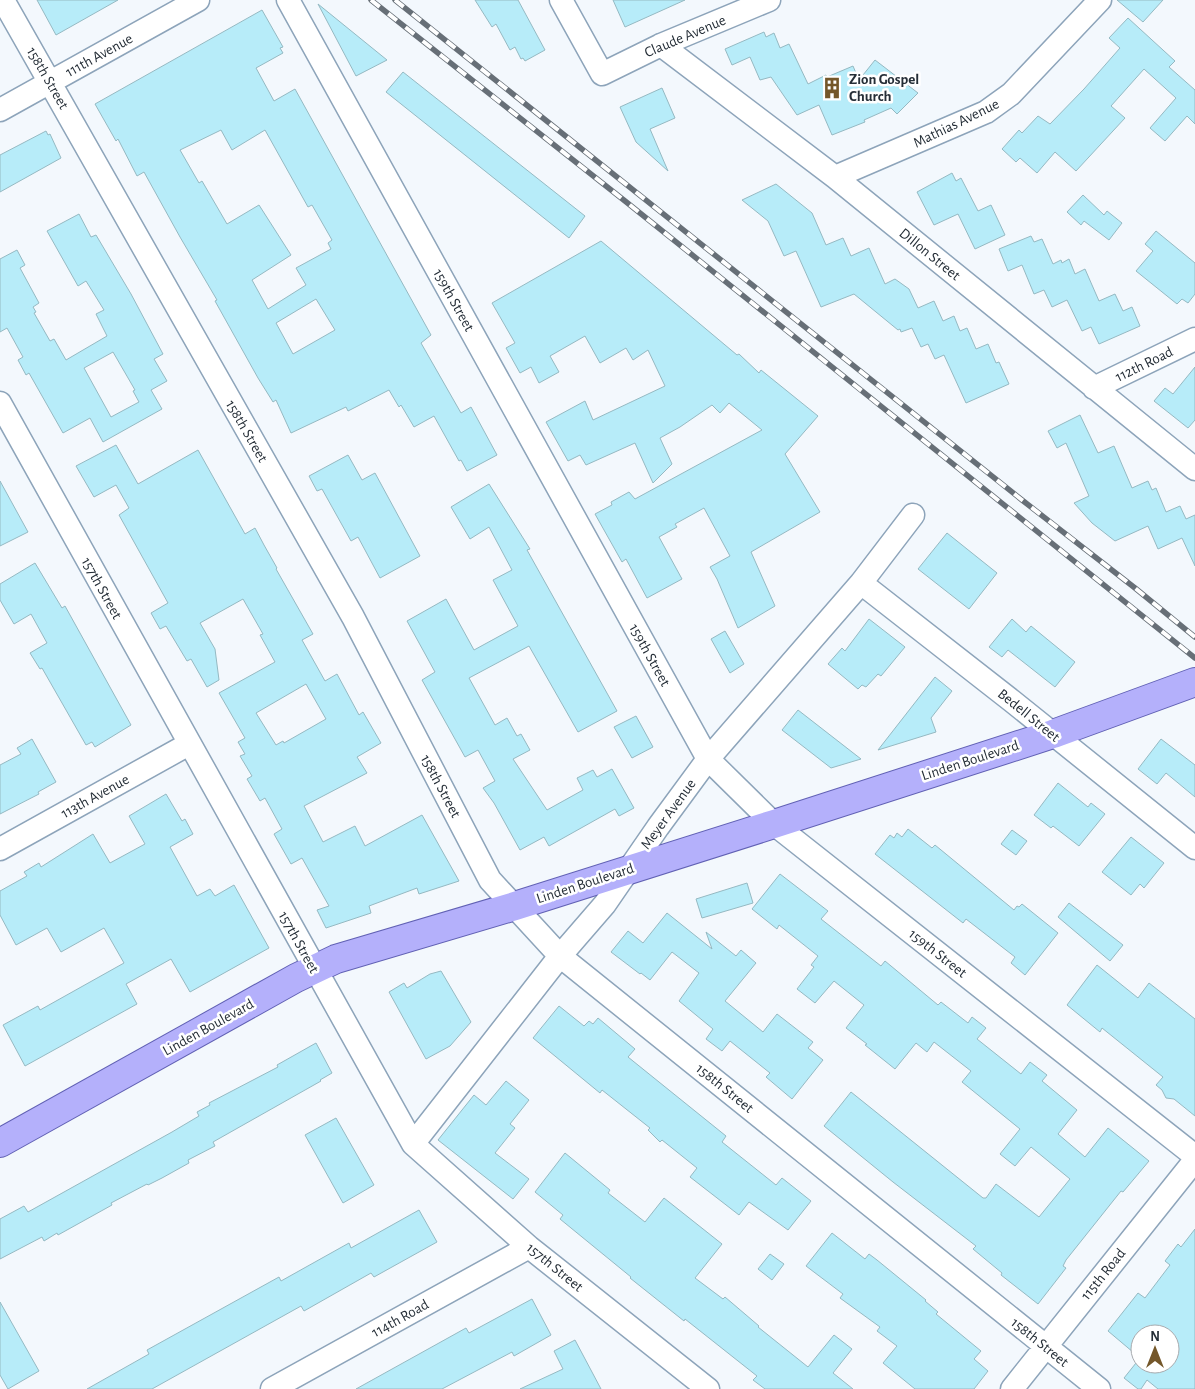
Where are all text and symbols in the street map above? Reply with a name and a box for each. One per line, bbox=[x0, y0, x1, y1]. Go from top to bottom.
street label: Claude Avenue bbox=[642, 13, 728, 60]
street label: 111th Avenue bbox=[63, 31, 135, 80]
street label: 158th Street bbox=[24, 45, 71, 112]
place label: Zion Gospel Church bbox=[849, 72, 919, 104]
building icon: Zion Gospel Church bbox=[819, 75, 845, 101]
street label: Mathias Avenue bbox=[911, 96, 1002, 151]
street label: Dillon Street bbox=[896, 225, 963, 283]
street label: 159th Street bbox=[430, 266, 477, 334]
street label: 112th Road bbox=[1113, 344, 1176, 385]
street label: 158th Street bbox=[223, 398, 270, 465]
street label: 157th Street bbox=[79, 555, 125, 622]
street label: 159th Street bbox=[626, 621, 673, 689]
street label: Bedell Street bbox=[995, 686, 1063, 745]
street label: Linden Boulevard bbox=[920, 738, 1021, 783]
street label: 158th Street bbox=[418, 752, 463, 820]
street label: 113th Avenue bbox=[59, 772, 132, 821]
street label: Meyer Avenue bbox=[638, 776, 699, 852]
street label: Linden Boulevard bbox=[535, 861, 636, 906]
street label: 157th Street bbox=[276, 909, 322, 976]
street label: 159th Street bbox=[906, 926, 970, 981]
street label: Linden Boulevard bbox=[160, 996, 256, 1059]
street label: 158th Street bbox=[693, 1061, 756, 1116]
street label: 157th Street bbox=[524, 1240, 586, 1295]
street label: 115th Road bbox=[1078, 1246, 1129, 1303]
street label: 114th Road bbox=[369, 1297, 431, 1340]
street label: 158th Street bbox=[1008, 1315, 1071, 1370]
north arrow bbox=[1130, 1324, 1180, 1374]
text: N bbox=[1150, 1330, 1160, 1344]

